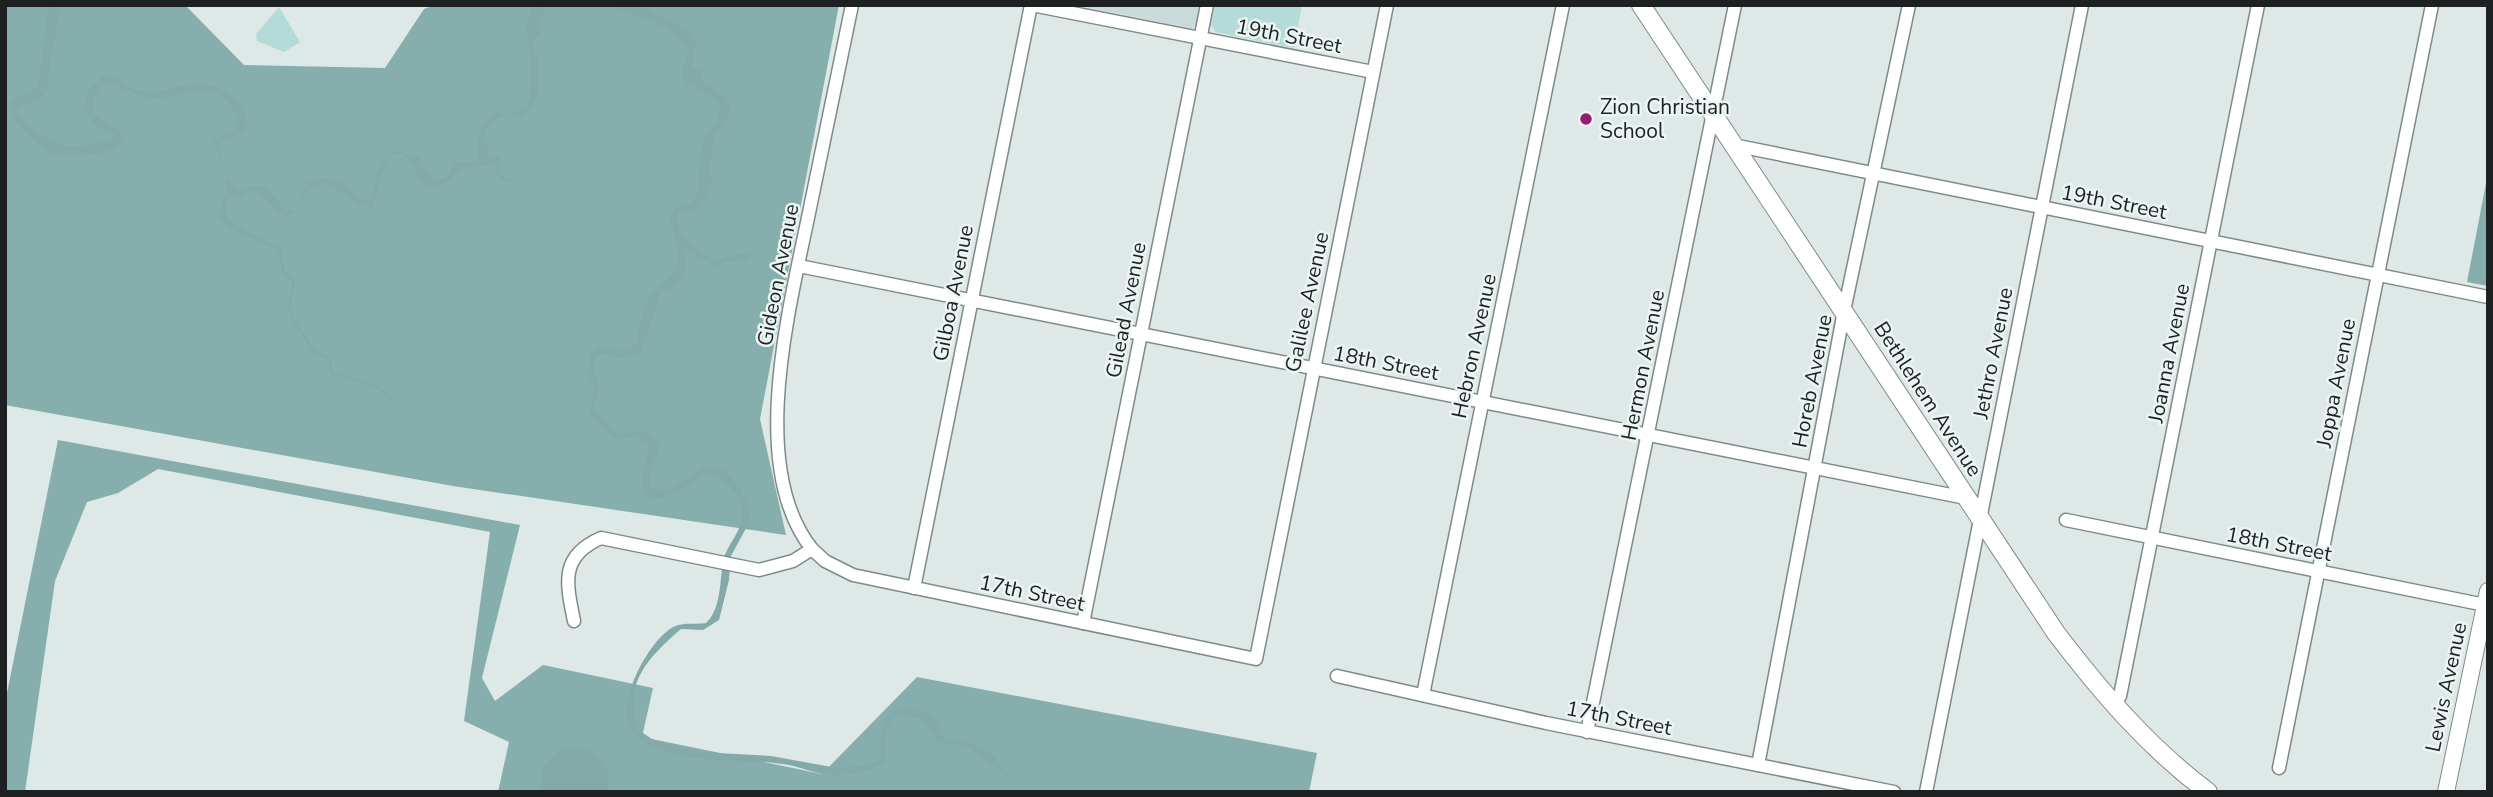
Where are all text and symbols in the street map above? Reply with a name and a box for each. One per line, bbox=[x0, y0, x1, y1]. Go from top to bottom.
street label: 19th Street bbox=[1234, 12, 1345, 60]
place label: Zion Christian School bbox=[1600, 93, 1730, 145]
marker: Zion Christian School bbox=[1578, 111, 1594, 127]
street label: 19th Street bbox=[2059, 178, 2170, 226]
street label: Gideon Avenue bbox=[751, 202, 805, 348]
street label: Gilboa Avenue bbox=[926, 222, 980, 364]
street label: Galilee Avenue bbox=[1278, 229, 1336, 375]
street label: Gilead Avenue bbox=[1099, 240, 1153, 380]
street label: Hebron Avenue bbox=[1445, 271, 1503, 421]
street label: Joanna Avenue bbox=[2142, 281, 2196, 426]
street label: Jethro Avenue bbox=[1966, 285, 2019, 422]
street label: Hermon Avenue bbox=[1615, 287, 1671, 443]
street label: Horeb Avenue bbox=[1785, 312, 1839, 450]
street label: Bethlehem Avenue bbox=[1867, 316, 1989, 482]
street label: Joppa Avenue bbox=[2310, 316, 2362, 451]
street label: 18th Street bbox=[1331, 339, 1442, 387]
street label: 18th Street bbox=[2224, 520, 2335, 568]
street label: 17th Street bbox=[977, 568, 1088, 618]
street label: Lewis Avenue bbox=[2419, 620, 2473, 754]
street label: 17th Street bbox=[1564, 694, 1675, 742]

